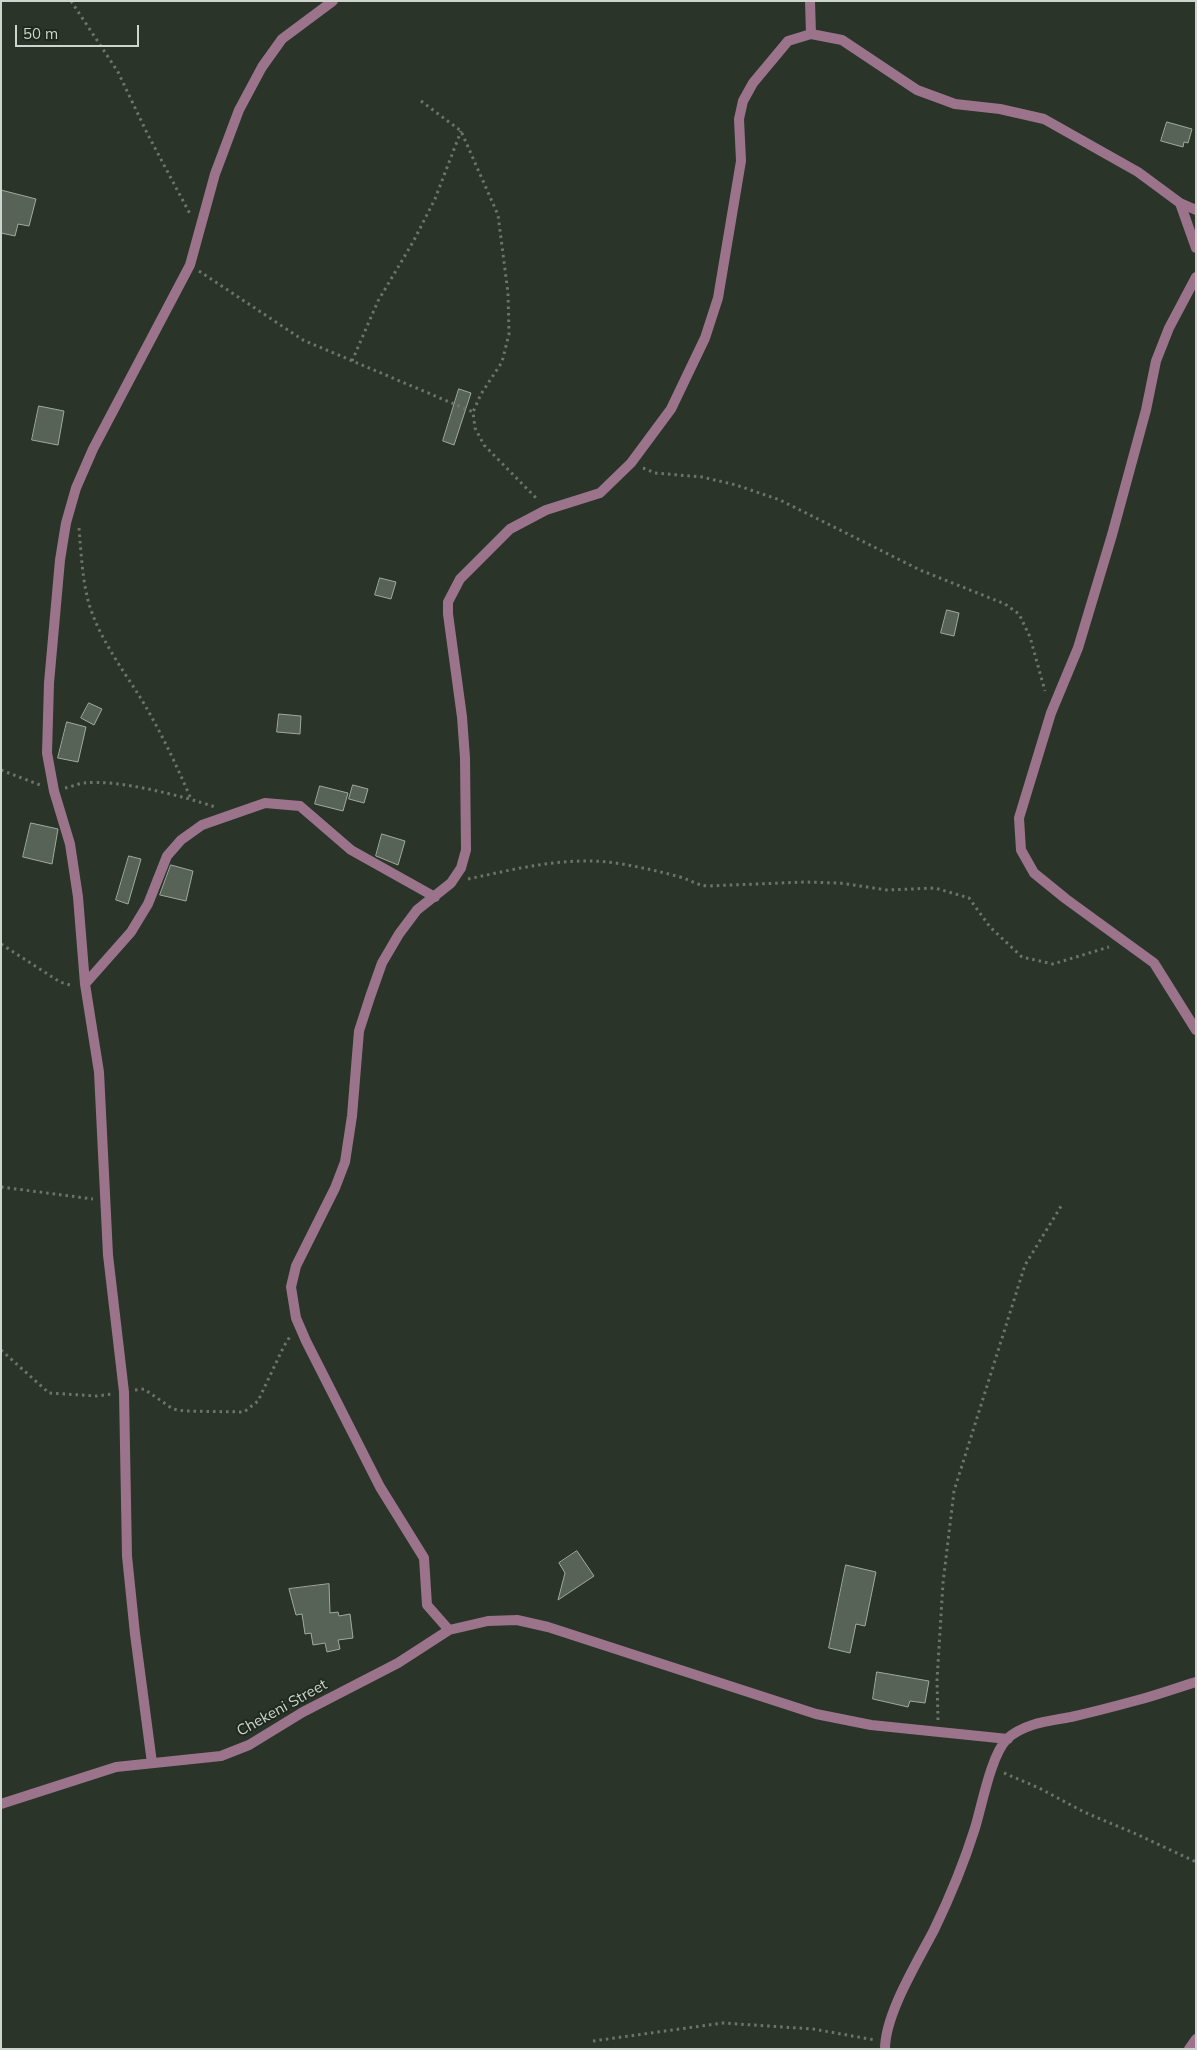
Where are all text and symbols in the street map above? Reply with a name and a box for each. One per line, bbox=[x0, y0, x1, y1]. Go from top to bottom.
scale bar bbox=[18, 15, 141, 47]
text: 50 m bbox=[23, 24, 58, 43]
street label: Chekeni Street bbox=[234, 1676, 330, 1740]

